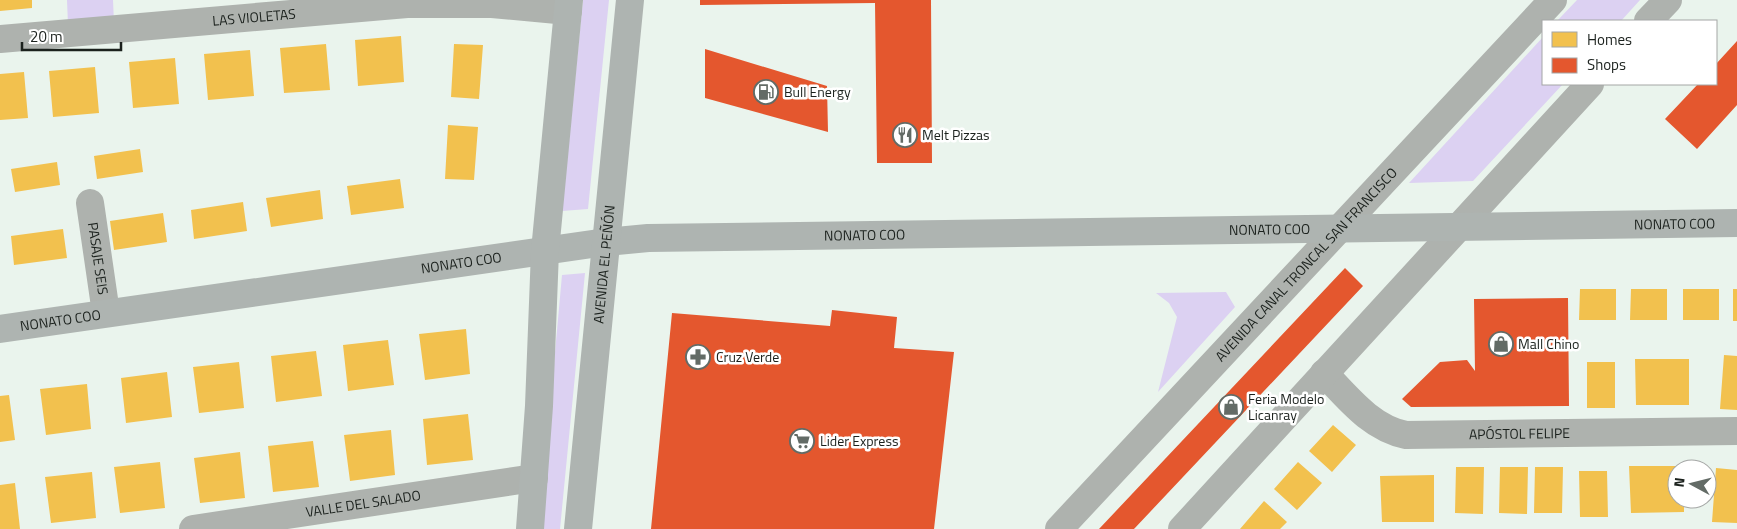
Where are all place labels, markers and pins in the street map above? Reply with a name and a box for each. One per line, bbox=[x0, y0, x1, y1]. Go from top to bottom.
fuel station icon: Bull Energy bbox=[753, 79, 779, 105]
place label: Bull Energy bbox=[784, 81, 851, 102]
restaurant icon: Melt Pizzas bbox=[892, 122, 918, 148]
place label: Melt Pizzas bbox=[922, 124, 990, 145]
shop icon: Mall Chino bbox=[1488, 331, 1514, 357]
place label: Mall Chino bbox=[1518, 333, 1579, 354]
pharmacy icon: Cruz Verde bbox=[685, 344, 711, 370]
place label: Cruz Verde bbox=[716, 346, 779, 367]
place label: Feria Modelo Licanray bbox=[1248, 388, 1324, 425]
shop icon: Feria Modelo Licanray bbox=[1218, 394, 1244, 420]
supermarket icon: Lider Express bbox=[789, 428, 815, 454]
place label: Lider Express bbox=[820, 430, 898, 451]

